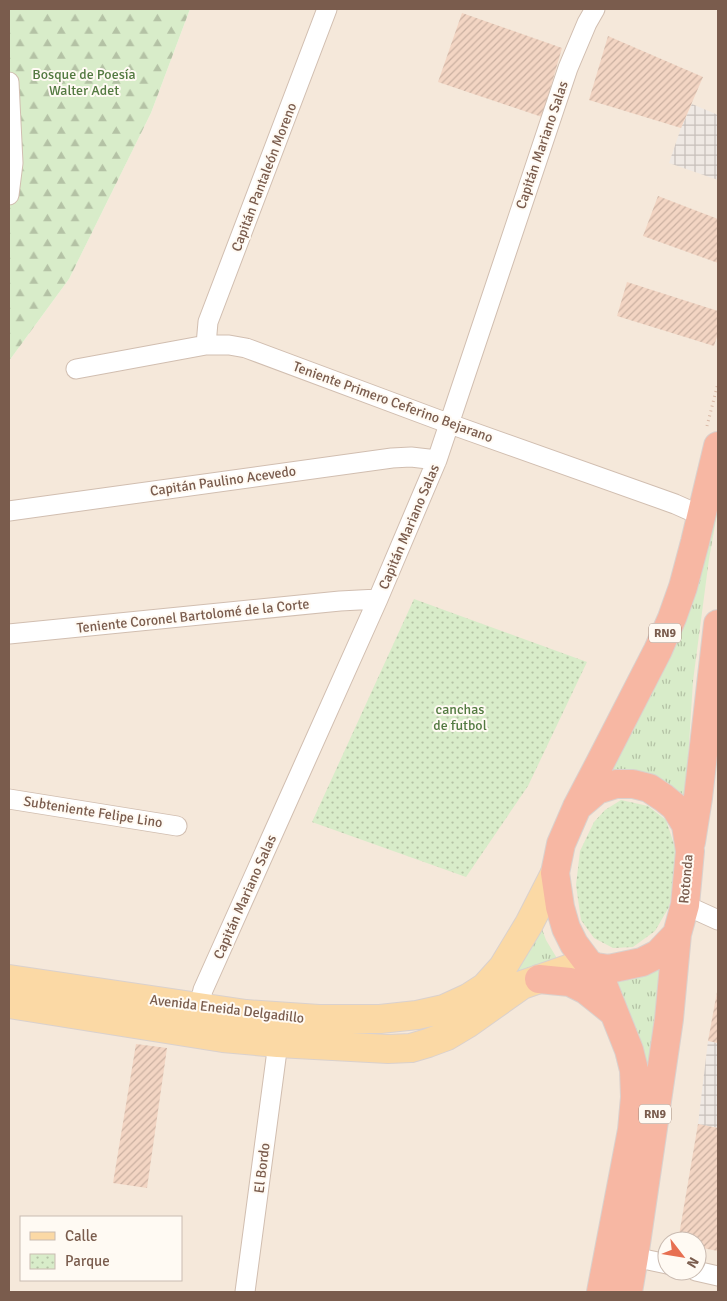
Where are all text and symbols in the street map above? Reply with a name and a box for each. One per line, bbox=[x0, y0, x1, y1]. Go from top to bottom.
park label: Bosque de Poesía Walter Adet bbox=[32, 66, 136, 99]
street label: Capitán Mariano Salas bbox=[512, 79, 572, 211]
street label: Capitán Pantaleón Moreno bbox=[228, 100, 300, 254]
street label: Teniente Primero Ceferino Bejarano bbox=[291, 358, 495, 446]
street label: Capitán Paulino Acevedo bbox=[149, 462, 297, 500]
street label: Capitán Mariano Salas bbox=[375, 462, 443, 592]
street label: Teniente Coronel Bartolomé de la Corte bbox=[76, 595, 310, 637]
road number: RN9 bbox=[649, 624, 681, 642]
park label: canchas de futbol bbox=[433, 701, 487, 734]
street label: Subteniente Felipe Lino bbox=[22, 793, 164, 831]
street label: Capitán Mariano Salas bbox=[210, 832, 280, 962]
street label: Rotonda bbox=[675, 854, 697, 904]
street label: Avenida Eneida Delgadillo bbox=[149, 991, 305, 1027]
road number: RN9 bbox=[639, 1104, 671, 1124]
street label: El Bordo bbox=[250, 1142, 274, 1194]
legend bbox=[20, 1216, 182, 1281]
text: Calle bbox=[65, 1227, 98, 1245]
north arrow bbox=[657, 1231, 707, 1281]
text: Parque bbox=[65, 1252, 110, 1270]
text: N bbox=[683, 1254, 703, 1271]

